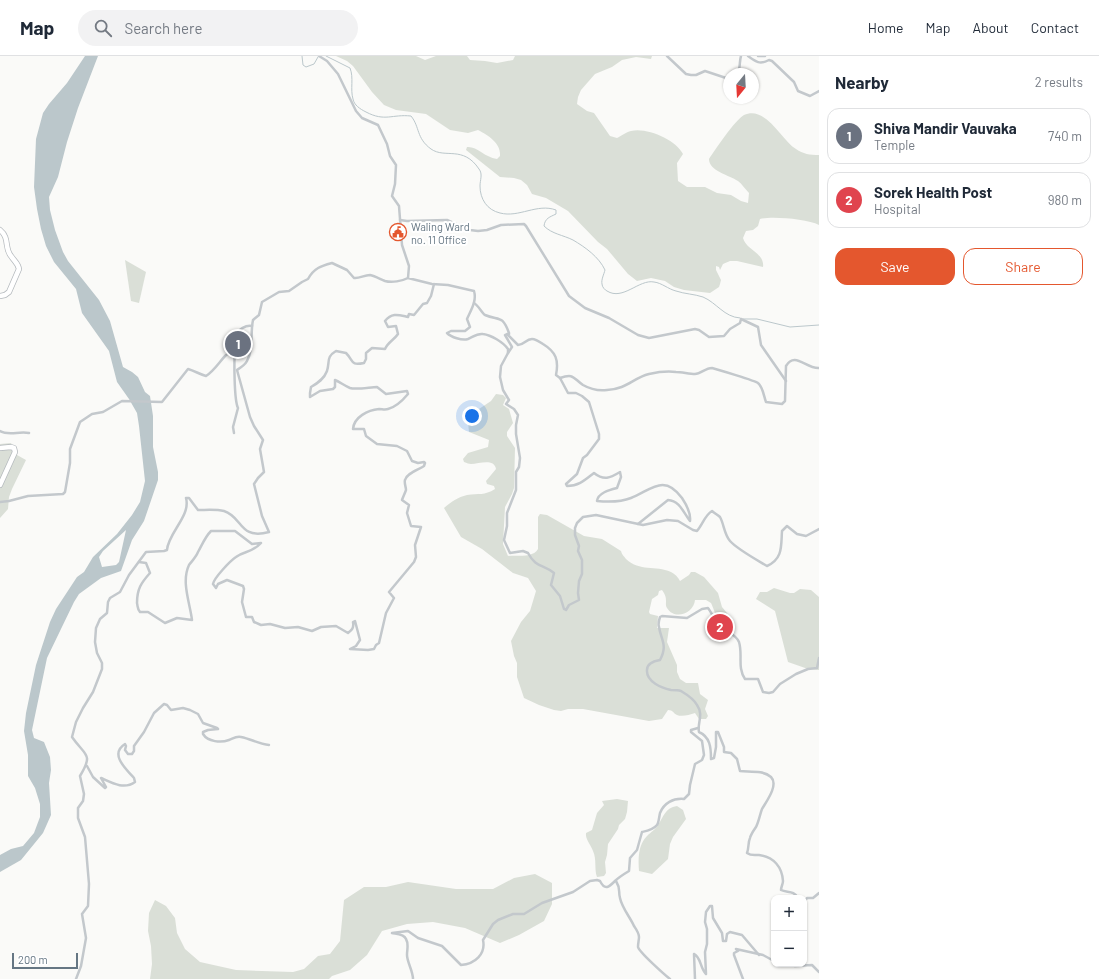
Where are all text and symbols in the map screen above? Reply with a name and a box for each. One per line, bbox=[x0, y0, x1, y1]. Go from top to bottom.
search box bbox=[78, 10, 358, 46]
text: Map bbox=[20, 16, 54, 39]
icon: search bbox=[92, 17, 114, 39]
text: Search here bbox=[124, 19, 202, 37]
text: Home bbox=[868, 19, 904, 36]
text: Map bbox=[926, 19, 950, 36]
text: About bbox=[972, 19, 1009, 36]
text: Contact bbox=[1031, 19, 1079, 36]
north arrow bbox=[723, 68, 759, 104]
text: Nearby bbox=[835, 72, 889, 92]
text: 2 results bbox=[1035, 74, 1083, 90]
text: Shiva Mandir Vauvaka bbox=[874, 119, 1017, 137]
text: 1 bbox=[847, 128, 851, 144]
text: 740 m bbox=[1048, 128, 1082, 144]
text: Temple bbox=[874, 137, 915, 153]
text: Sorek Health Post bbox=[874, 183, 992, 201]
text: 2 bbox=[845, 192, 853, 208]
text: 980 m bbox=[1048, 192, 1082, 208]
text: Hospital bbox=[874, 201, 921, 217]
place label: Waling Ward no. 11 Office bbox=[411, 220, 470, 246]
public building icon: Waling Ward no. 11 Office bbox=[388, 222, 408, 242]
button: Save bbox=[835, 248, 955, 285]
button: Share bbox=[963, 248, 1083, 285]
pin: 1 bbox=[225, 329, 251, 359]
your location bbox=[462, 406, 482, 426]
pin: 2 bbox=[707, 612, 733, 642]
map controls bbox=[771, 895, 807, 967]
button: + bbox=[771, 895, 807, 931]
button: − bbox=[771, 931, 807, 967]
scale bar bbox=[12, 951, 78, 970]
text: 200 m bbox=[18, 953, 48, 966]

